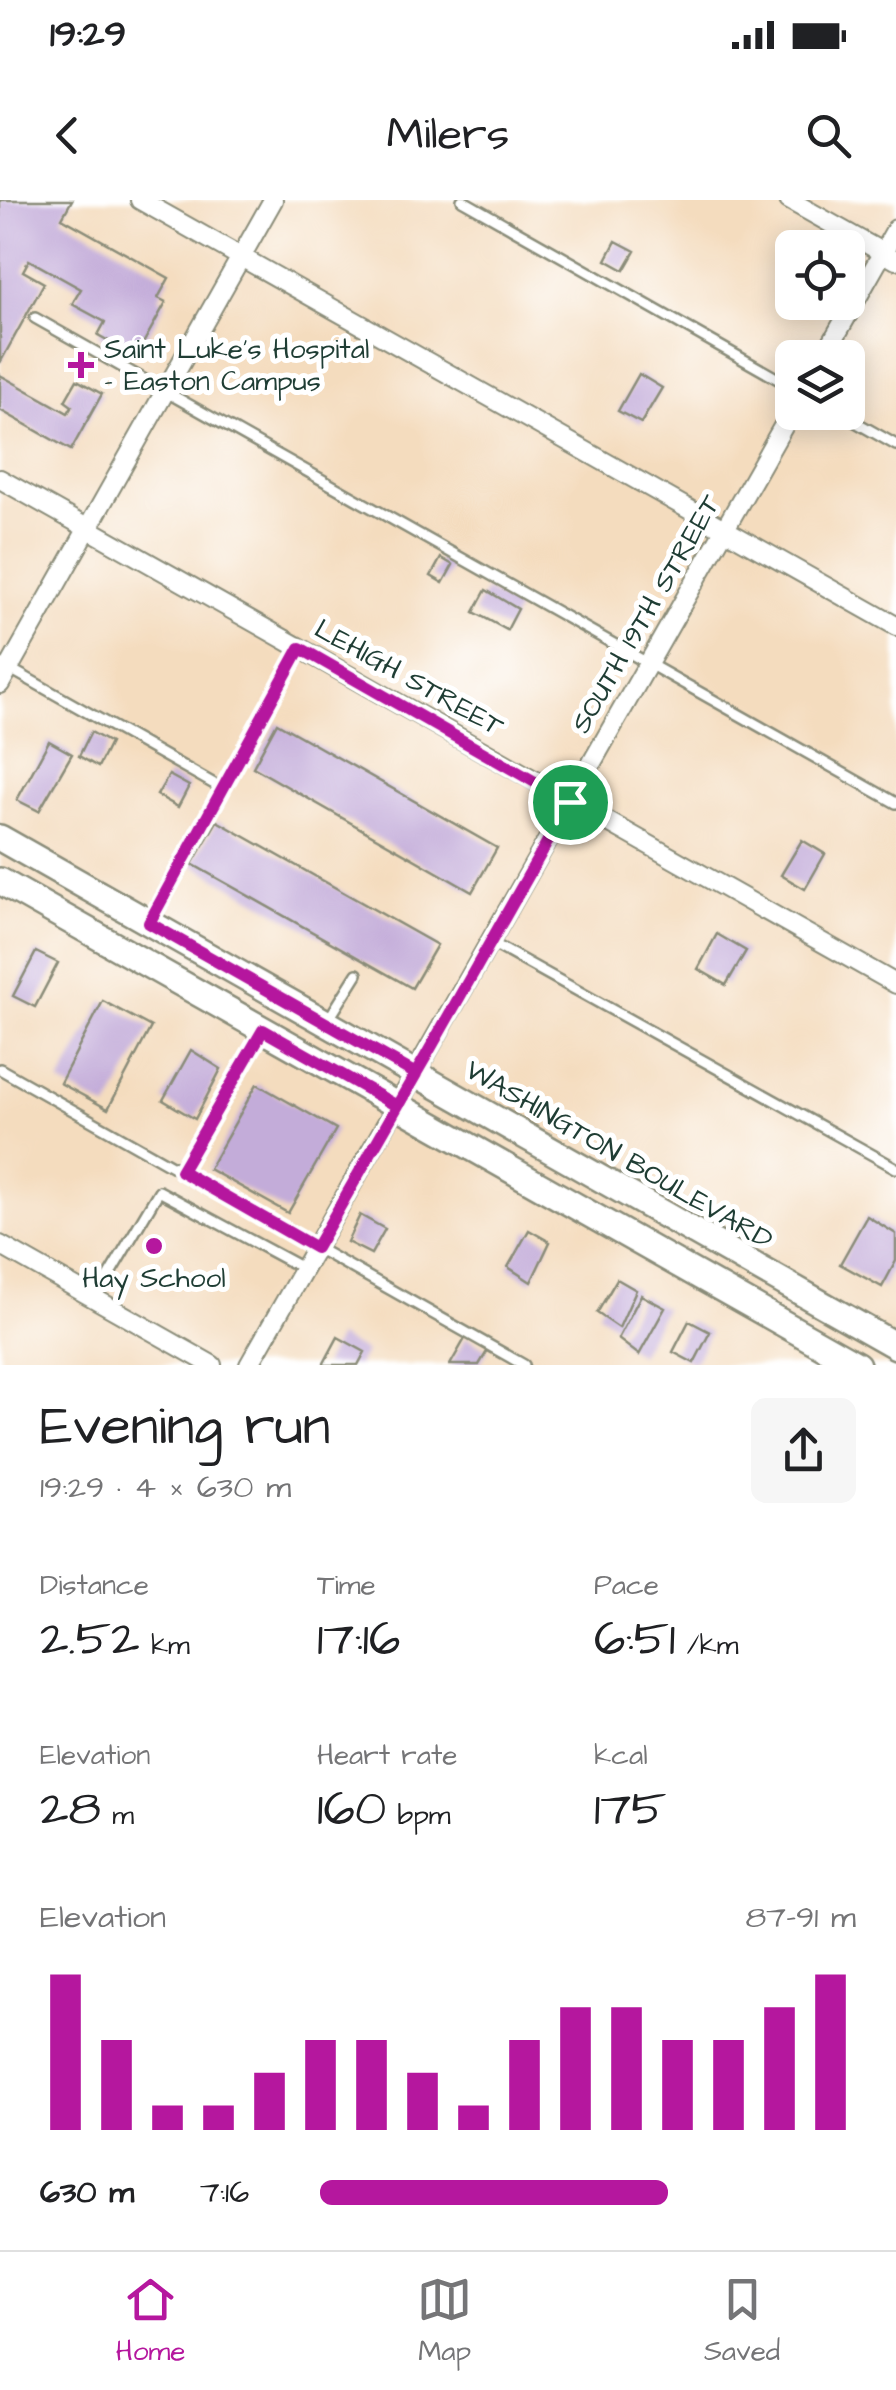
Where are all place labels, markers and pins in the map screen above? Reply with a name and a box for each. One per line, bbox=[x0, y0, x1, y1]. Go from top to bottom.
place label: Saint Luke's Hospital - Easton Campus bbox=[104, 330, 369, 401]
marker: Saint Luke's Hospital - Easton Campus bbox=[68, 352, 94, 378]
pin bbox=[528, 760, 613, 845]
marker: Hay School bbox=[143, 1235, 165, 1257]
place label: Hay School bbox=[82, 1259, 226, 1300]

